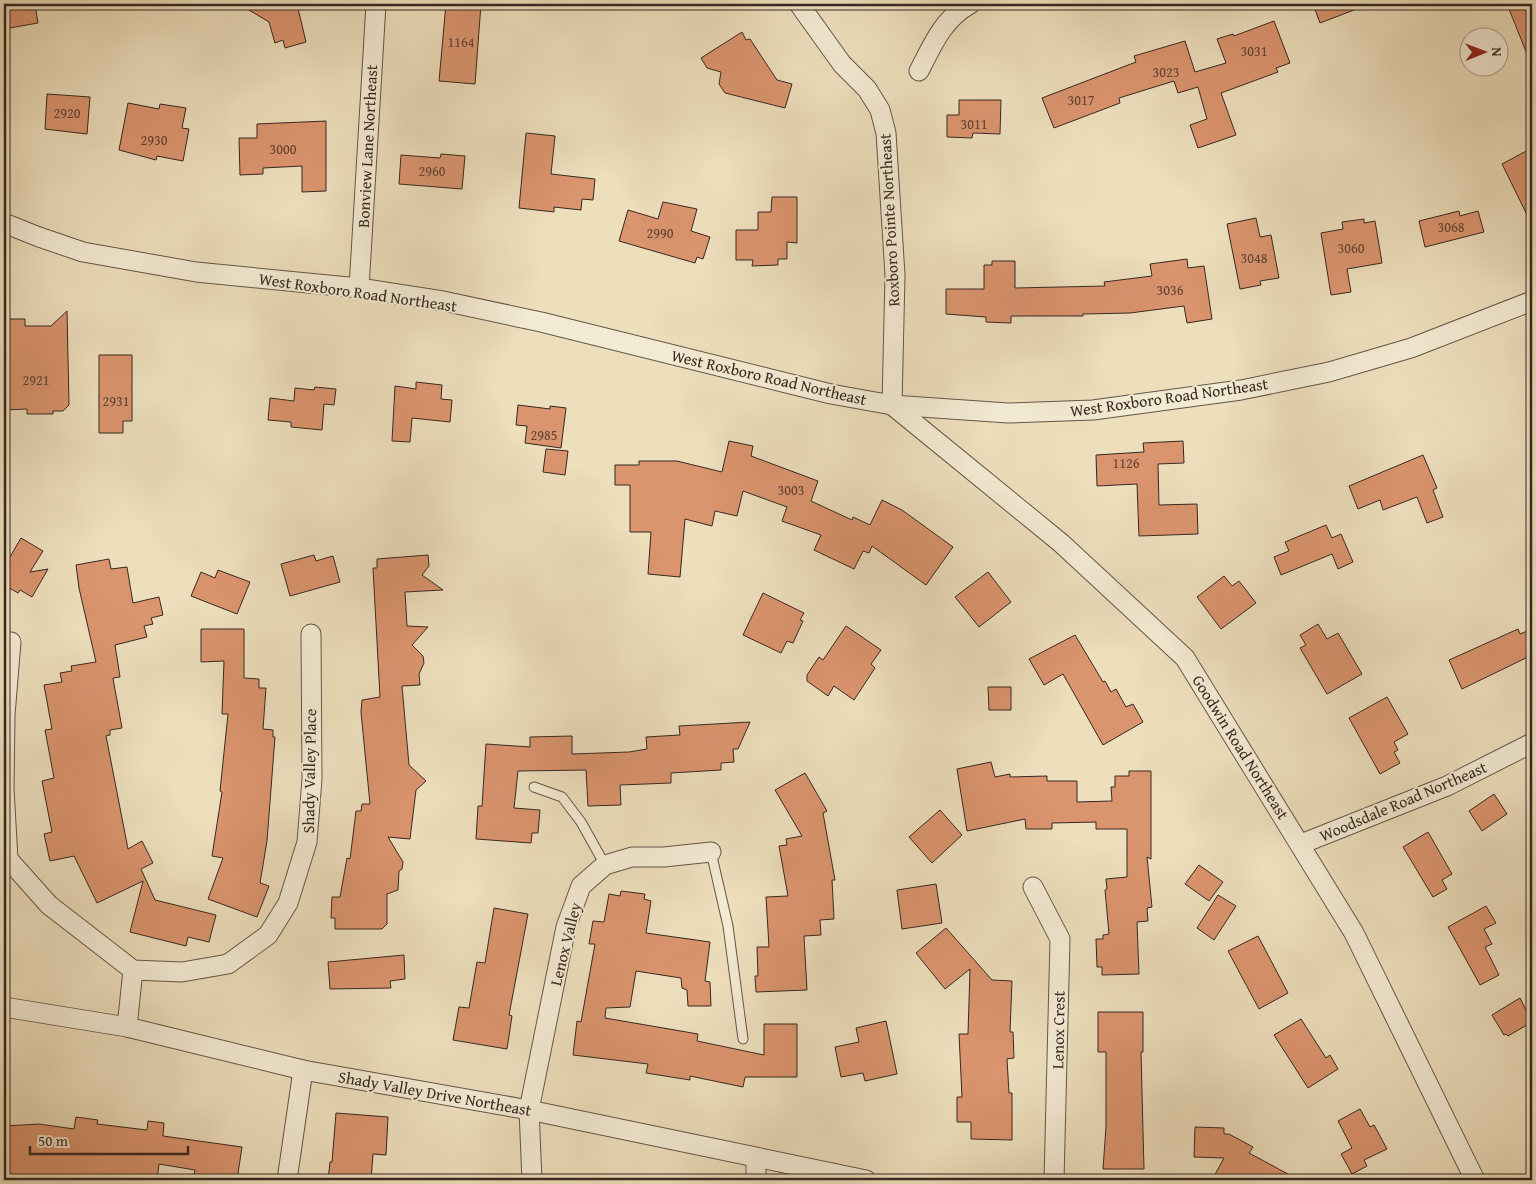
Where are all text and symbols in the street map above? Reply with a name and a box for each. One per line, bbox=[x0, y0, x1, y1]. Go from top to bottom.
north arrow bbox=[1458, 28, 1508, 78]
house number: 1164 bbox=[448, 32, 475, 52]
house number: 3031 bbox=[1241, 41, 1267, 61]
text: N bbox=[1487, 47, 1507, 57]
house number: 3023 bbox=[1153, 62, 1179, 82]
street label: Bonview Lane Northeast bbox=[351, 63, 383, 228]
house number: 3017 bbox=[1068, 90, 1095, 110]
house number: 2920 bbox=[54, 103, 81, 123]
house number: 3011 bbox=[961, 114, 987, 134]
house number: 2930 bbox=[141, 130, 168, 150]
street label: Roxboro Pointe Northeast bbox=[872, 132, 906, 307]
house number: 3000 bbox=[270, 139, 297, 159]
house number: 2960 bbox=[419, 161, 446, 181]
house number: 3068 bbox=[1438, 217, 1465, 237]
house number: 2990 bbox=[647, 223, 674, 243]
house number: 3060 bbox=[1338, 238, 1365, 258]
house number: 3048 bbox=[1241, 248, 1268, 268]
street label: West Roxboro Road Northeast bbox=[257, 266, 459, 318]
house number: 3036 bbox=[1157, 280, 1184, 300]
street label: West Roxboro Road Northeast bbox=[669, 343, 869, 411]
house number: 2921 bbox=[23, 370, 49, 390]
street label: West Roxboro Road Northeast bbox=[1068, 371, 1270, 423]
house number: 2931 bbox=[103, 391, 129, 411]
house number: 2985 bbox=[531, 425, 557, 445]
house number: 1126 bbox=[1113, 453, 1140, 473]
house number: 3003 bbox=[778, 480, 804, 500]
street label: Goodwin Road Northeast bbox=[1187, 670, 1295, 824]
street label: Shady Valley Place bbox=[296, 708, 322, 834]
street label: Woodsdale Road Northeast bbox=[1316, 755, 1491, 847]
street label: Lenox Valley bbox=[543, 900, 587, 988]
street label: Lenox Crest bbox=[1045, 990, 1071, 1069]
street label: Shady Valley Drive Northeast bbox=[336, 1064, 534, 1122]
scale bar bbox=[30, 1124, 188, 1156]
text: 50 m bbox=[38, 1130, 69, 1151]

